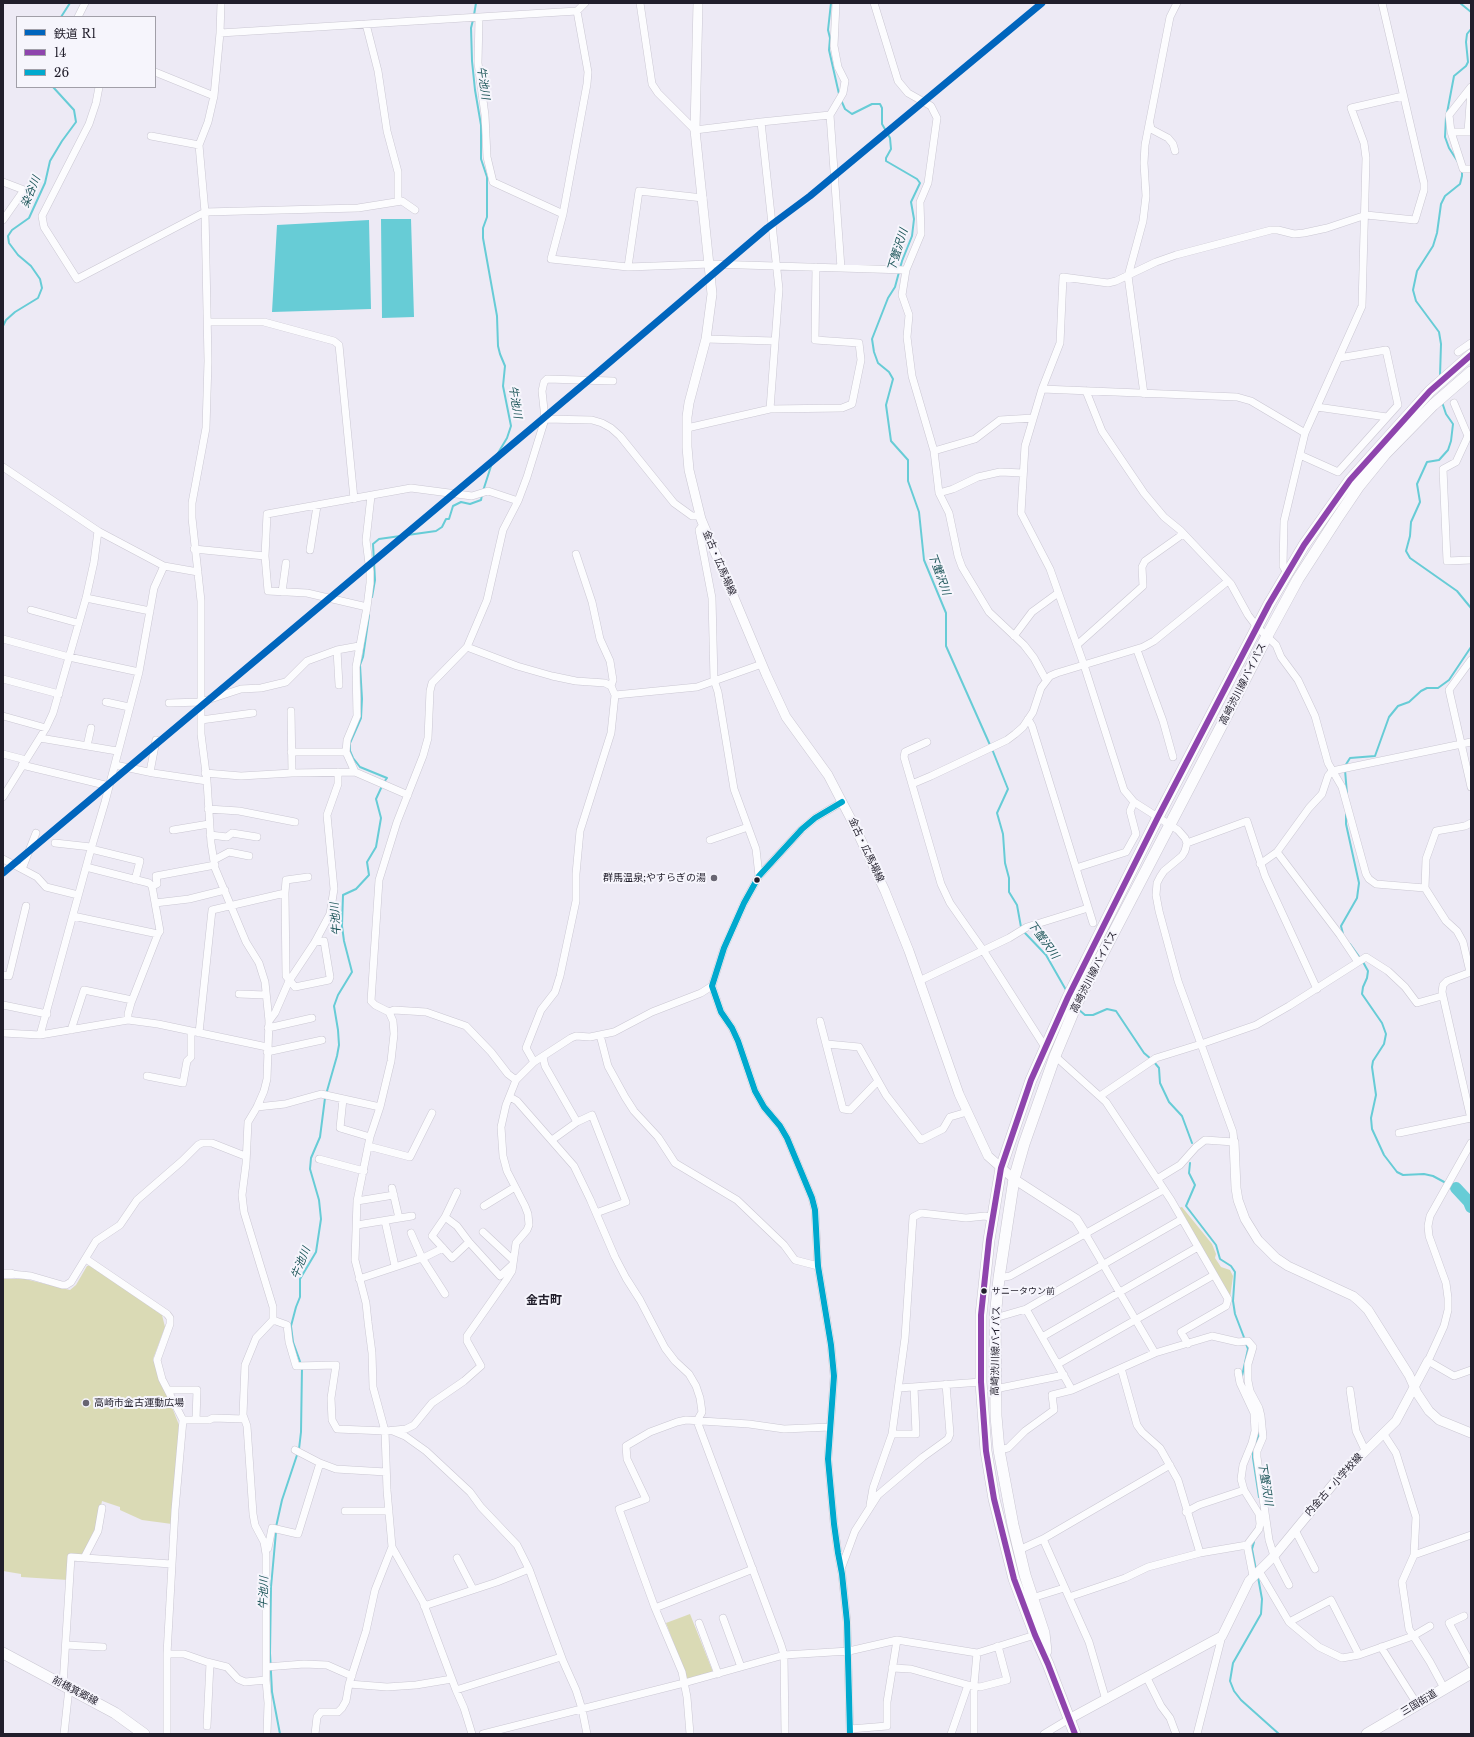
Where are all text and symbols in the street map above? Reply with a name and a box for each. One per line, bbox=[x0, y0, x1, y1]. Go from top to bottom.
legend bbox=[16, 16, 156, 88]
text: 鉄道 R1 bbox=[54, 26, 96, 41]
text: 14 bbox=[54, 45, 66, 60]
text: 26 bbox=[54, 65, 69, 80]
water label: 牛池川 bbox=[474, 66, 492, 100]
water label: 染谷川 bbox=[19, 174, 43, 210]
water label: 下蟹沢川 bbox=[885, 227, 911, 273]
water label: 牛池川 bbox=[506, 385, 524, 419]
street label: 金古・広馬場線 bbox=[700, 528, 738, 598]
water label: 下蟹沢川 bbox=[925, 551, 953, 597]
street label: 高崎渋川線バイパス bbox=[1217, 641, 1269, 727]
street label: 金古・広馬場線 bbox=[846, 816, 886, 884]
place label: 群馬温泉;やすらぎの湯 bbox=[603, 872, 706, 884]
marker: 群馬温泉;やすらぎの湯 bbox=[709, 873, 719, 883]
unlabelled marker bbox=[752, 875, 762, 885]
water label: 牛池川 bbox=[328, 902, 344, 936]
water label: 下蟹沢川 bbox=[1025, 918, 1061, 962]
street label: 高崎渋川線バイパス bbox=[1068, 929, 1120, 1015]
water label: 牛池川 bbox=[289, 1245, 313, 1281]
marker: サニータウン前 bbox=[979, 1286, 989, 1296]
place label: サニータウン前 bbox=[992, 1286, 1055, 1296]
district label: 金古町 bbox=[526, 1294, 562, 1308]
street label: 高崎渋川線バイパス bbox=[989, 1306, 1003, 1396]
place label: 高崎市金古運動広場 bbox=[94, 1397, 184, 1409]
marker: 高崎市金古運動広場 bbox=[81, 1398, 91, 1408]
street label: 内金古・小学校線 bbox=[1303, 1451, 1365, 1519]
water label: 下蟹沢川 bbox=[1255, 1461, 1275, 1507]
water label: 牛池川 bbox=[257, 1576, 271, 1610]
street label: 前橋箕郷線 bbox=[50, 1674, 100, 1708]
street label: 三国街道 bbox=[1399, 1688, 1439, 1718]

